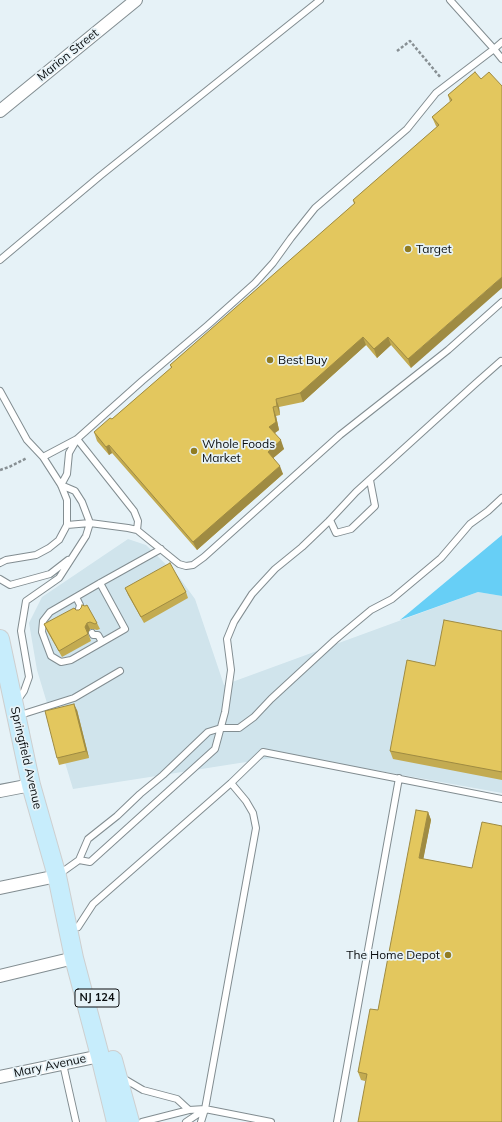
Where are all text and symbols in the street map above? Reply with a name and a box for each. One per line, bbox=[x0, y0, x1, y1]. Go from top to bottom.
street label: Marion Street bbox=[34, 26, 102, 84]
place label: Target bbox=[416, 242, 452, 256]
marker: Target bbox=[403, 244, 413, 254]
place label: Best Buy bbox=[278, 353, 327, 367]
marker: Best Buy bbox=[265, 355, 275, 365]
place label: Whole Foods Market bbox=[202, 437, 275, 465]
marker: Whole Foods Market bbox=[189, 446, 199, 456]
street label: Springfield Avenue bbox=[7, 705, 45, 811]
place label: The Home Depot bbox=[346, 948, 440, 962]
marker: The Home Depot bbox=[443, 950, 453, 960]
road number: NJ 124 bbox=[75, 989, 119, 1007]
street label: Mary Avenue bbox=[13, 1051, 87, 1081]

